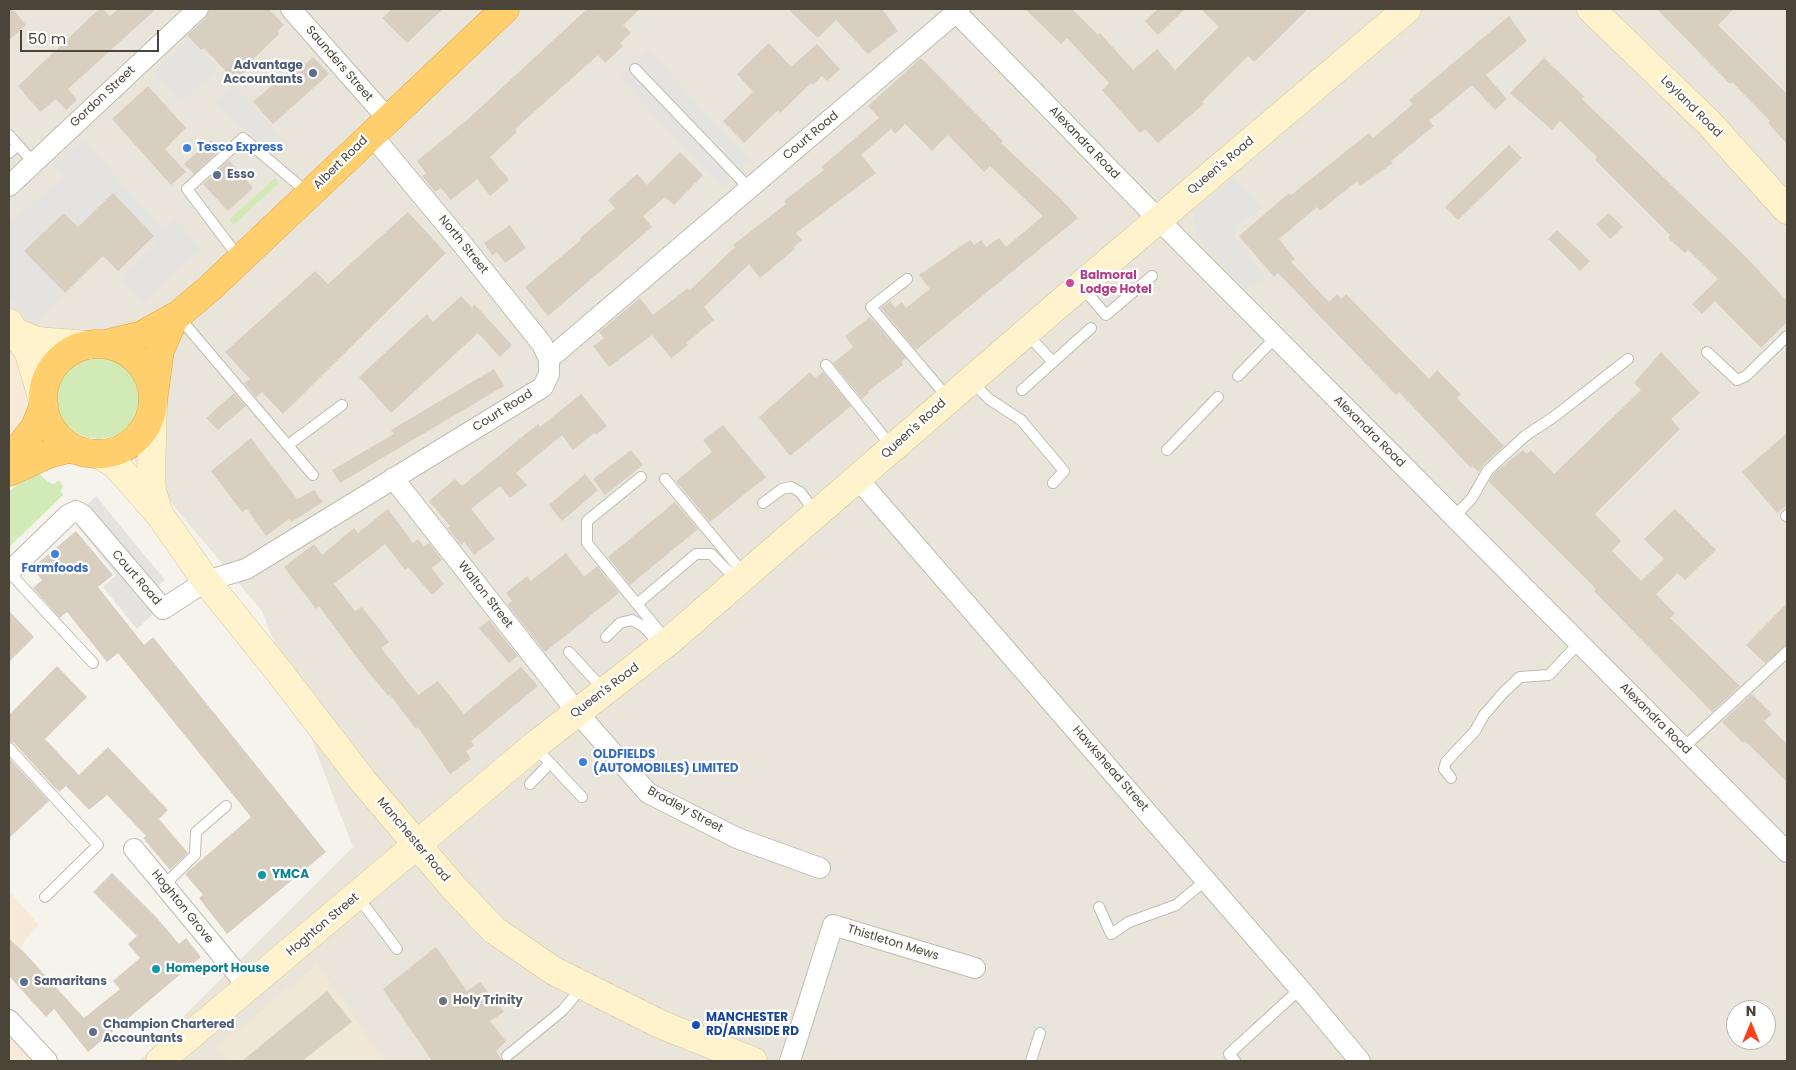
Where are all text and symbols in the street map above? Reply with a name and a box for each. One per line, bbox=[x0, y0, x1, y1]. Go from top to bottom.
scale bar bbox=[22, 20, 161, 52]
street label: Saunders Street bbox=[302, 23, 376, 105]
text: 50 m bbox=[28, 28, 66, 49]
place label: Advantage Accountants bbox=[223, 59, 303, 87]
street label: Gordon Street bbox=[68, 63, 138, 131]
marker: Advantage Accountants bbox=[307, 67, 319, 79]
street label: Leyland Road bbox=[1657, 73, 1725, 141]
street label: Alexandra Road bbox=[1046, 104, 1122, 182]
street label: Court Road bbox=[780, 109, 842, 163]
street label: Albert Road bbox=[311, 134, 371, 192]
street label: Queen's Road bbox=[1185, 134, 1257, 198]
place label: Tesco Express bbox=[197, 141, 283, 155]
marker: Tesco Express bbox=[181, 142, 193, 154]
place label: Esso bbox=[227, 168, 255, 182]
marker: Esso bbox=[211, 169, 223, 181]
street label: North Street bbox=[435, 213, 491, 277]
place label: Balmoral Lodge Hotel bbox=[1080, 269, 1152, 297]
marker: Balmoral Lodge Hotel bbox=[1064, 277, 1076, 289]
street label: Court Road bbox=[470, 387, 536, 435]
street label: Alexandra Road bbox=[1330, 393, 1408, 471]
street label: Queen's Road bbox=[879, 396, 949, 462]
marker: Farmfoods bbox=[49, 548, 61, 560]
street label: Court Road bbox=[108, 548, 164, 608]
street label: Walton Street bbox=[454, 559, 516, 631]
place label: Farmfoods bbox=[21, 562, 89, 576]
street label: Queen's Road bbox=[568, 660, 642, 722]
street label: Alexandra Road bbox=[1616, 680, 1694, 758]
street label: Hawkshead Street bbox=[1069, 723, 1151, 815]
place label: OLDFIELDS (AUTOMOBILES) LIMITED bbox=[593, 748, 738, 776]
marker: OLDFIELDS (AUTOMOBILES) LIMITED bbox=[577, 756, 589, 768]
street label: Bradley Street bbox=[645, 784, 725, 836]
street label: Manchester Road bbox=[374, 795, 452, 885]
street label: Hoghton Grove bbox=[148, 867, 216, 947]
place label: YMCA bbox=[272, 868, 309, 882]
marker: YMCA bbox=[256, 869, 268, 881]
street label: Hoghton Street bbox=[284, 891, 362, 959]
street label: Thistleton Mews bbox=[845, 922, 941, 964]
place label: Homeport House bbox=[166, 962, 269, 976]
marker: Homeport House bbox=[150, 963, 162, 975]
place label: Samaritans bbox=[34, 975, 107, 989]
marker: Samaritans bbox=[18, 976, 30, 988]
place label: Holy Trinity bbox=[453, 994, 523, 1008]
marker: Holy Trinity bbox=[437, 995, 449, 1007]
north arrow bbox=[1726, 1000, 1776, 1050]
text: N bbox=[1746, 1001, 1756, 1021]
place label: MANCHESTER RD/ARNSIDE RD bbox=[706, 1011, 799, 1039]
place label: Champion Chartered Accountants bbox=[103, 1018, 235, 1046]
marker: MANCHESTER RD/ARNSIDE RD bbox=[690, 1019, 702, 1031]
marker: Champion Chartered Accountants bbox=[87, 1026, 99, 1038]

